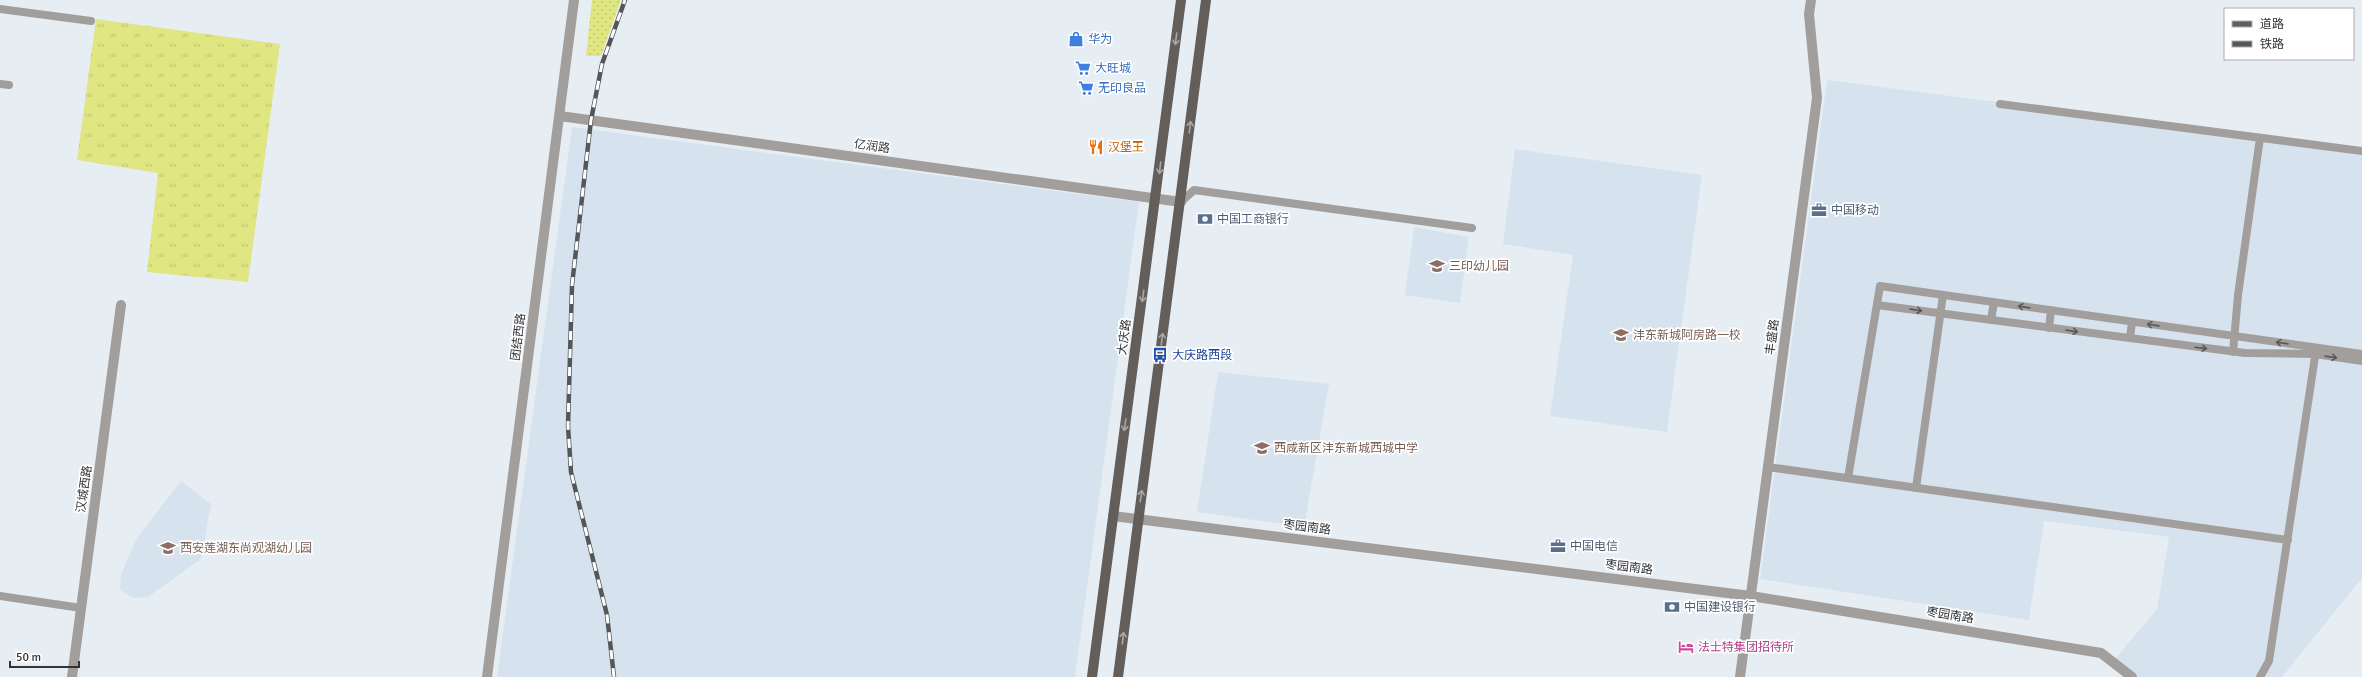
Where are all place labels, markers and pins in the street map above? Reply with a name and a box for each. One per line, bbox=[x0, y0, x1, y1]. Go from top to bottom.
shop icon: 华为 bbox=[1067, 30, 1085, 48]
place label: 华为 bbox=[1088, 32, 1112, 47]
supermarket icon: 大旺城 bbox=[1074, 59, 1092, 77]
place label: 大旺城 bbox=[1095, 61, 1131, 76]
supermarket icon: 无印良品 bbox=[1077, 79, 1095, 97]
place label: 无印良品 bbox=[1098, 81, 1146, 96]
restaurant icon: 汉堡王 bbox=[1087, 138, 1105, 156]
place label: 汉堡王 bbox=[1108, 140, 1144, 155]
office icon: 中国移动 bbox=[1810, 201, 1828, 219]
place label: 中国移动 bbox=[1831, 203, 1879, 218]
bank icon: 中国工商银行 bbox=[1196, 210, 1214, 228]
place label: 中国工商银行 bbox=[1217, 212, 1289, 227]
school or university icon: 三印幼儿园 bbox=[1428, 257, 1446, 275]
place label: 三印幼儿园 bbox=[1449, 259, 1509, 274]
school or university icon: 沣东新城阿房路一校 bbox=[1612, 326, 1630, 344]
place label: 沣东新城阿房路一校 bbox=[1633, 328, 1741, 343]
bus stop icon: 大庆路西段 bbox=[1151, 346, 1169, 364]
place label: 大庆路西段 bbox=[1172, 348, 1232, 363]
school or university icon: 西咸新区沣东新城西城中学 bbox=[1253, 439, 1271, 457]
place label: 西咸新区沣东新城西城中学 bbox=[1274, 441, 1418, 456]
office icon: 中国电信 bbox=[1549, 537, 1567, 555]
school or university icon: 西安莲湖东尚观湖幼儿园 bbox=[159, 539, 177, 557]
place label: 中国电信 bbox=[1570, 539, 1618, 554]
place label: 西安莲湖东尚观湖幼儿园 bbox=[180, 541, 312, 556]
bank icon: 中国建设银行 bbox=[1663, 598, 1681, 616]
place label: 中国建设银行 bbox=[1684, 600, 1756, 615]
hotel icon: 法士特集团招待所 bbox=[1677, 638, 1695, 656]
place label: 法士特集团招待所 bbox=[1698, 640, 1794, 655]

